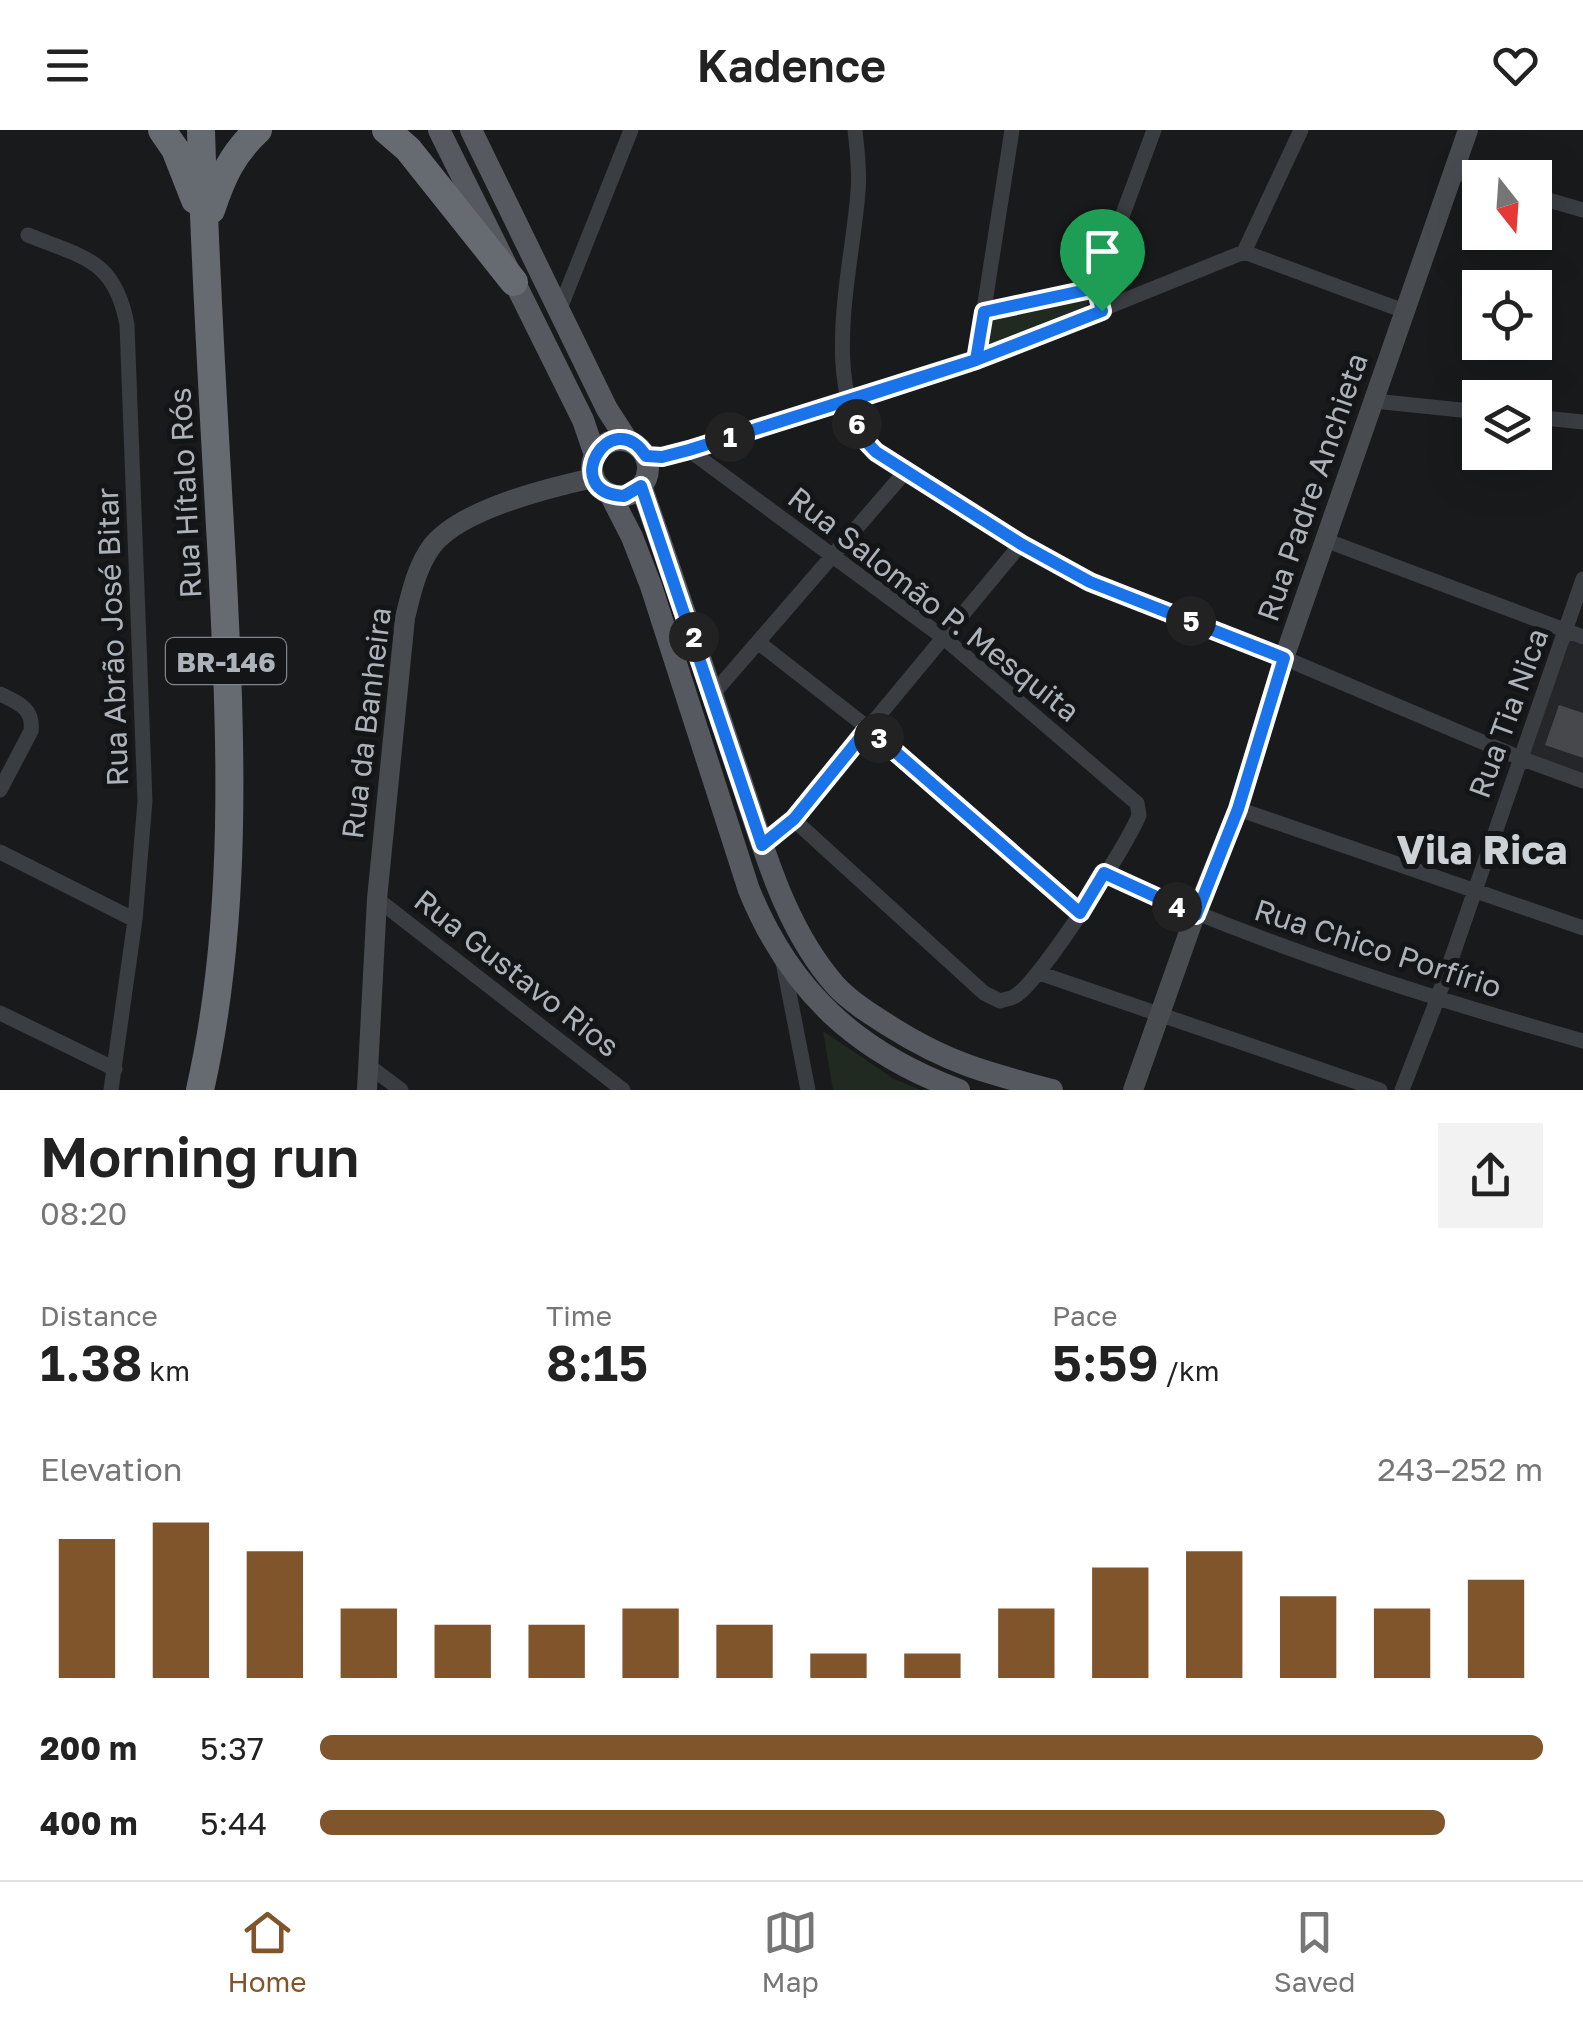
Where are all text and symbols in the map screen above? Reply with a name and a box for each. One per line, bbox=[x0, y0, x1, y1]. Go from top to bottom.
icon: menu bbox=[40, 38, 95, 93]
text: Kadence bbox=[697, 38, 886, 92]
icon: heart bbox=[1488, 38, 1543, 93]
north arrow bbox=[1462, 160, 1552, 250]
map controls bbox=[1462, 160, 1552, 470]
pin bbox=[1060, 209, 1145, 312]
icon: arrive bbox=[1075, 224, 1130, 279]
button: locate bbox=[1462, 270, 1552, 360]
street label: Rua Padre Anchieta bbox=[1249, 348, 1375, 626]
button: layers bbox=[1462, 380, 1552, 470]
street label: Rua Hítalo Rós bbox=[162, 387, 208, 599]
pin: 6 bbox=[832, 399, 882, 449]
text: 6 bbox=[848, 407, 866, 440]
pin: 1 bbox=[705, 412, 755, 462]
text: 1 bbox=[723, 420, 737, 453]
street label: Rua Salomão P. Mesquita bbox=[781, 479, 1087, 729]
street label: Rua Abrão José Bitar bbox=[89, 487, 135, 787]
pin: 5 bbox=[1166, 596, 1216, 646]
text: 5 bbox=[1182, 604, 1200, 637]
street label: Rua da Banheira bbox=[334, 605, 398, 841]
pin: 2 bbox=[669, 612, 719, 662]
text: 2 bbox=[685, 620, 703, 653]
street label: Rua Tia Nica bbox=[1461, 623, 1555, 803]
road number: BR-146 bbox=[166, 638, 286, 684]
pin: 3 bbox=[854, 713, 904, 763]
text: 3 bbox=[870, 721, 888, 754]
district label: Vila Rica bbox=[1397, 825, 1567, 873]
street label: Rua Gustavo Rios bbox=[407, 882, 627, 1064]
pin: 4 bbox=[1152, 882, 1202, 932]
text: 4 bbox=[1168, 890, 1186, 923]
street label: Rua Chico Porfírio bbox=[1250, 891, 1506, 1005]
text: Morning run bbox=[40, 1123, 359, 1189]
button: share bbox=[1438, 1123, 1543, 1228]
text: 08:20 bbox=[40, 1194, 127, 1232]
text: Distance bbox=[40, 1299, 158, 1332]
text: Time bbox=[546, 1299, 612, 1332]
text: Pace bbox=[1052, 1299, 1117, 1332]
text: 1.38 bbox=[40, 1332, 142, 1392]
text: 8:15 bbox=[546, 1332, 648, 1392]
text: 5:59 bbox=[1052, 1332, 1159, 1392]
text: km bbox=[142, 1354, 190, 1387]
text: /km bbox=[1159, 1354, 1220, 1387]
text: Elevation bbox=[40, 1450, 182, 1488]
text: 243–252 m bbox=[1377, 1450, 1543, 1488]
text: 200 m bbox=[40, 1729, 137, 1767]
text: 5:37 bbox=[200, 1729, 264, 1767]
text: 400 m bbox=[40, 1804, 138, 1842]
text: 5:44 bbox=[200, 1804, 267, 1842]
tab: Home bbox=[228, 1905, 307, 1998]
tab: Map bbox=[762, 1905, 819, 1998]
tab: Saved bbox=[1274, 1905, 1356, 1998]

